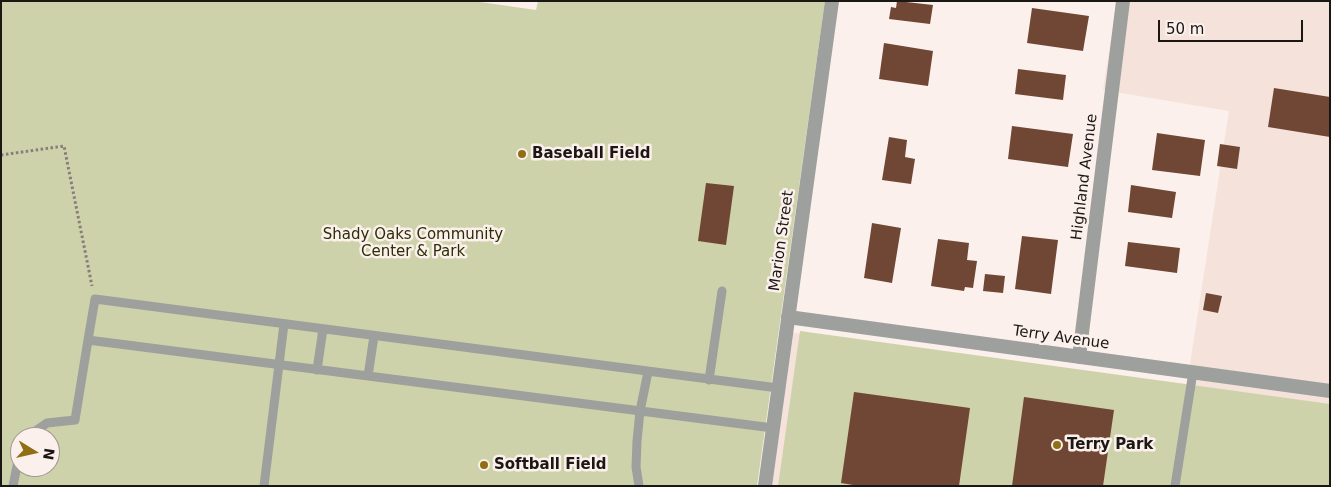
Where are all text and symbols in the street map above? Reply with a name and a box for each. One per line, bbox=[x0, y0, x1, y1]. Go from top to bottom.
scale bar bbox=[1161, 10, 1306, 42]
text: 50 m bbox=[1166, 20, 1204, 38]
street label: Highland Avenue bbox=[1068, 113, 1102, 241]
place label: Baseball Field bbox=[532, 145, 650, 163]
marker: Baseball Field bbox=[516, 148, 528, 160]
street label: Marion Street bbox=[766, 189, 798, 293]
park label: Shady Oaks Community Center & Park bbox=[323, 226, 503, 261]
street label: Terry Avenue bbox=[1012, 322, 1110, 354]
north arrow bbox=[10, 427, 60, 477]
place label: Terry Park bbox=[1067, 436, 1153, 454]
marker: Terry Park bbox=[1051, 439, 1063, 451]
text: N bbox=[40, 447, 58, 461]
place label: Softball Field bbox=[494, 456, 607, 474]
marker: Softball Field bbox=[478, 459, 490, 471]

